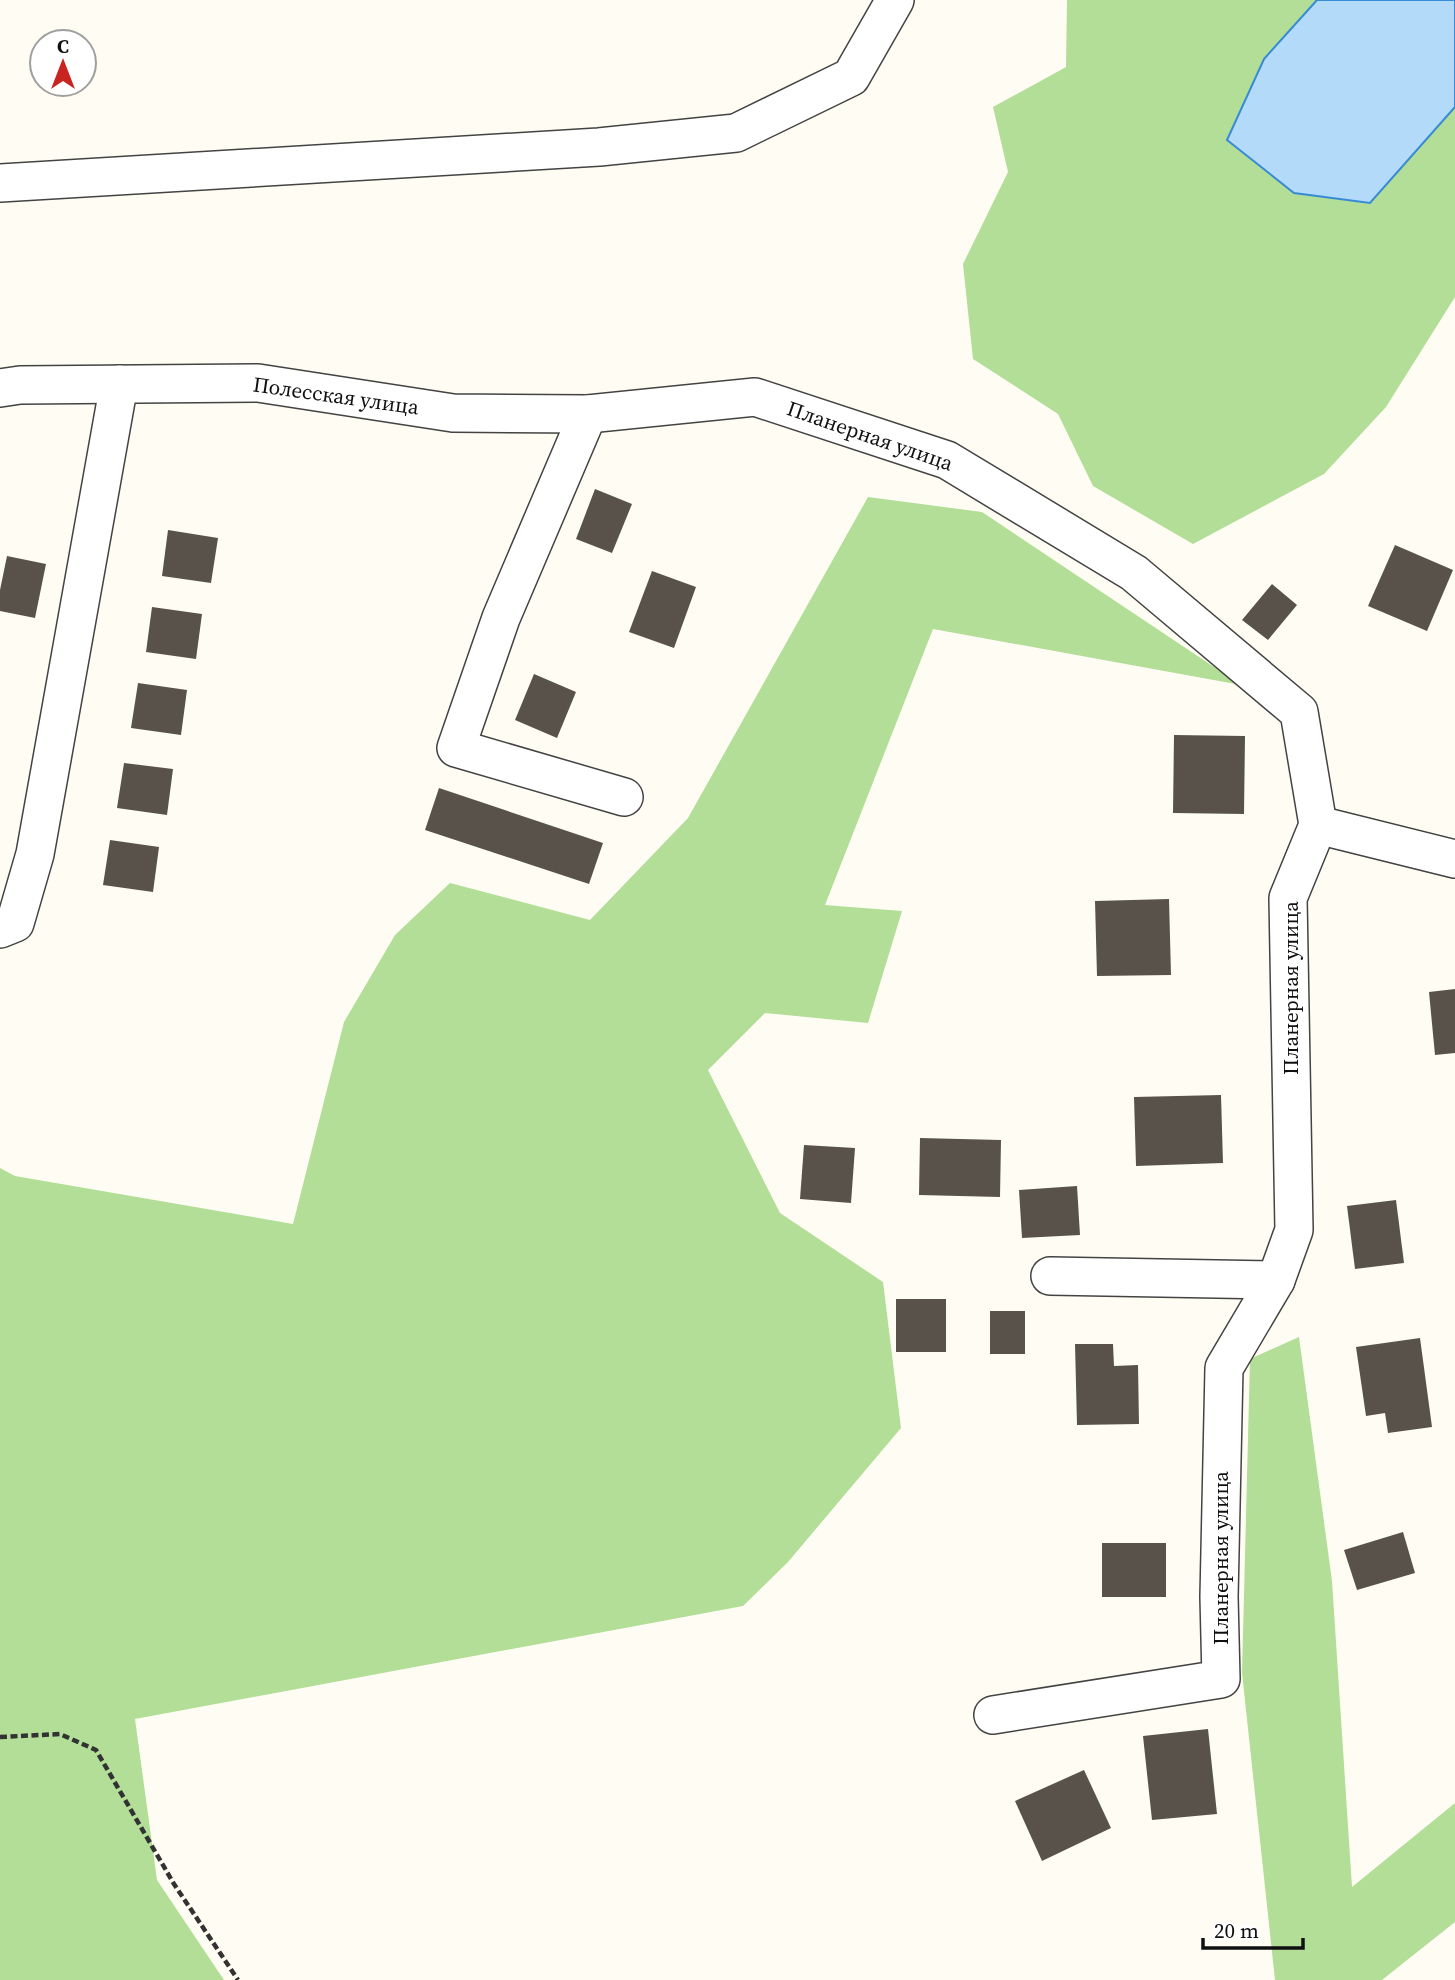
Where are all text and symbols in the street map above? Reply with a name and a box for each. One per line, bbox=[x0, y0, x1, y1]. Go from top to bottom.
north arrow bbox=[28, 28, 98, 98]
text: С bbox=[57, 33, 69, 59]
street label: Полесская улица bbox=[251, 370, 421, 422]
street label: Планерная улица bbox=[783, 394, 957, 478]
street label: Планерная улица bbox=[1276, 901, 1305, 1075]
street label: Планерная улица bbox=[1206, 1471, 1235, 1645]
scale bar bbox=[1203, 1906, 1303, 1950]
text: 20 m bbox=[1214, 1916, 1259, 1945]

